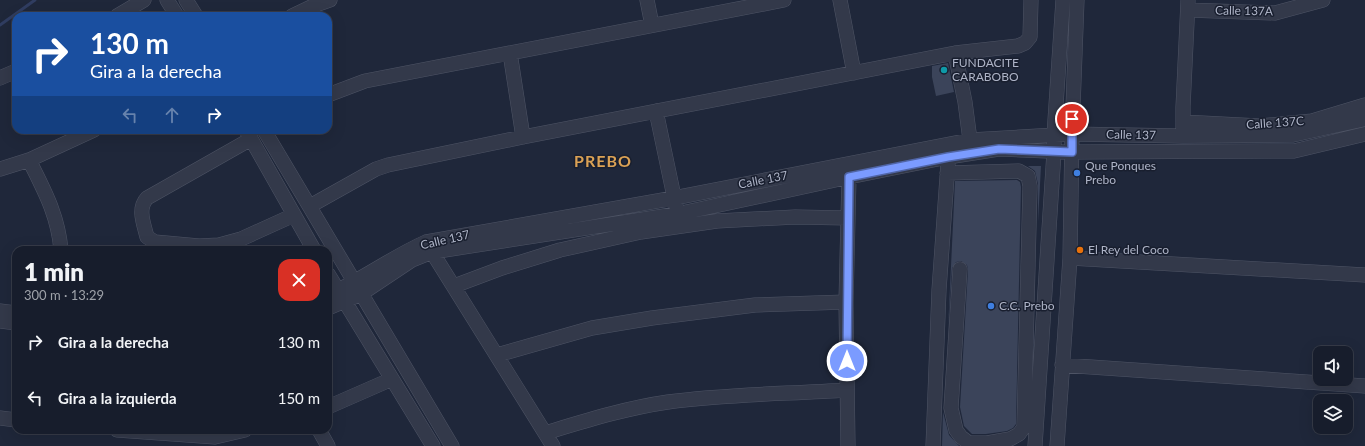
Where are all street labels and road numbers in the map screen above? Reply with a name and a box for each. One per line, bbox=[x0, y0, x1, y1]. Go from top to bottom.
street label: Calle 137A bbox=[1215, 2, 1274, 19]
street label: Calle 137C bbox=[1246, 113, 1304, 132]
street label: Calle 137 bbox=[1106, 127, 1156, 142]
street label: Calle 137 bbox=[737, 167, 789, 192]
street label: Calle 137 bbox=[419, 227, 471, 252]

